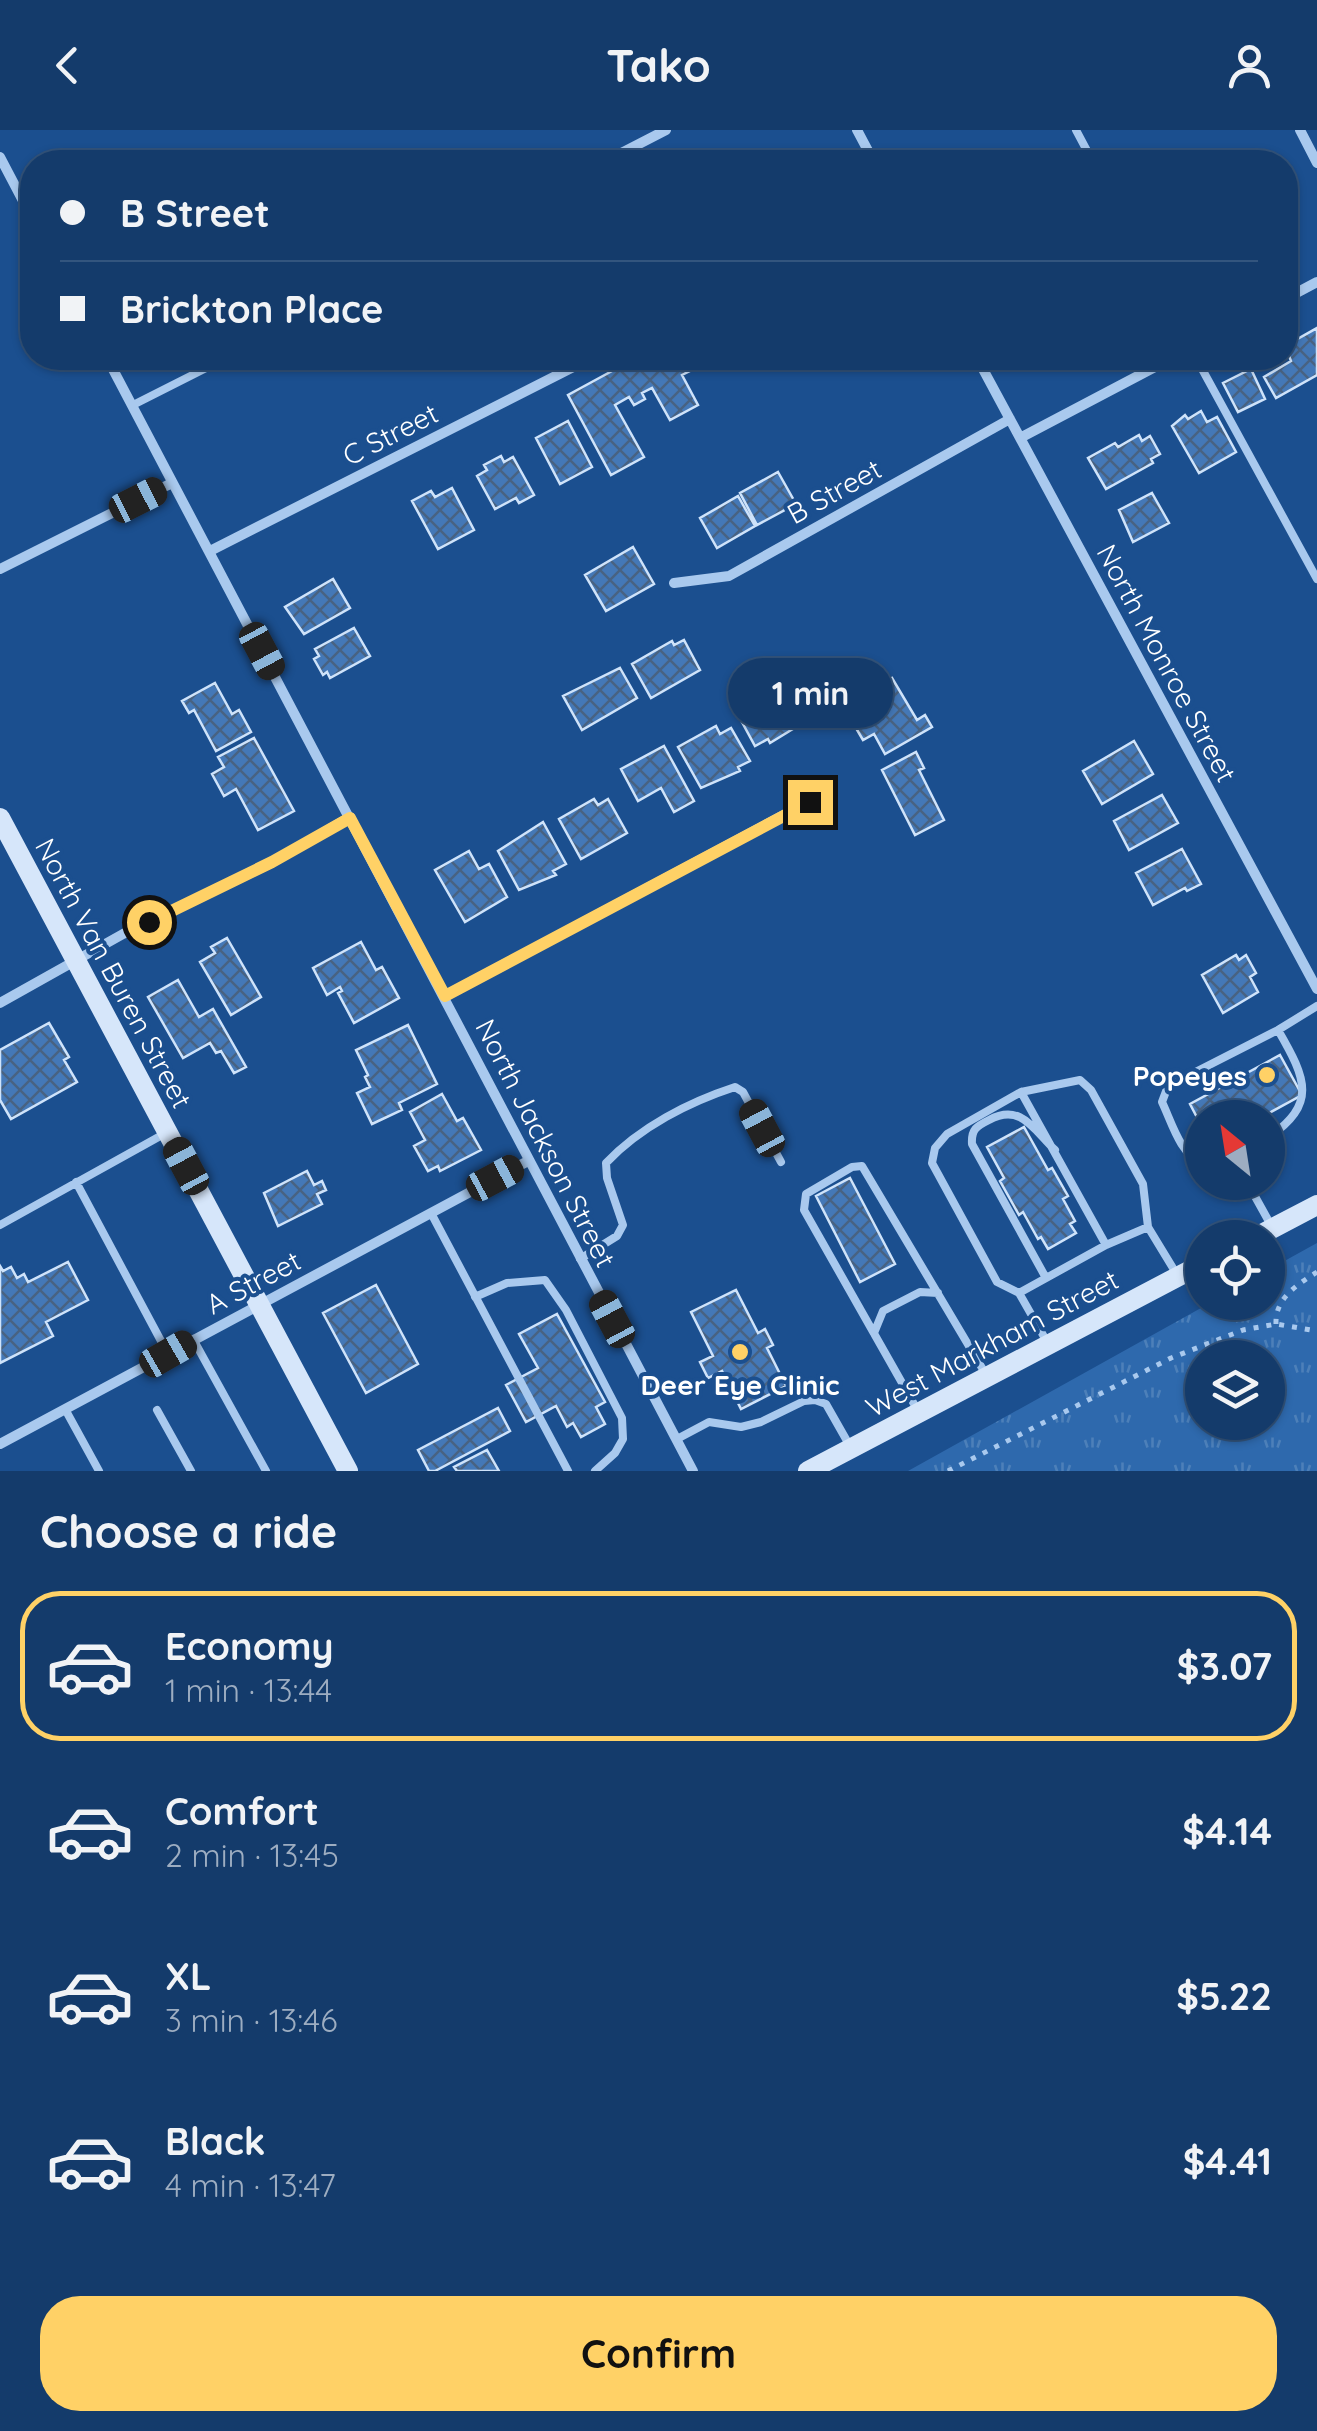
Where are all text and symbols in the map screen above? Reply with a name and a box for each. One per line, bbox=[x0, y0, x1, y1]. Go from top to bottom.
text: Tako bbox=[606, 37, 711, 93]
icon: back bbox=[40, 38, 95, 93]
icon: person bbox=[1222, 38, 1277, 93]
text: B Street bbox=[120, 189, 270, 237]
text: Brickton Place bbox=[120, 285, 383, 333]
street label: C Street bbox=[336, 395, 444, 473]
street label: B Street bbox=[781, 451, 887, 531]
car bbox=[104, 473, 172, 527]
street label: North Monroe Street bbox=[1089, 538, 1245, 788]
car bbox=[235, 617, 289, 685]
callout: 1 min bbox=[728, 657, 892, 727]
text: 1 min bbox=[772, 673, 849, 713]
route end bbox=[788, 780, 833, 825]
street label: North Van Buren Street bbox=[28, 832, 200, 1114]
route start bbox=[127, 900, 172, 945]
street label: North Jackson Street bbox=[468, 1013, 624, 1273]
place label: Popeyes bbox=[1133, 1058, 1247, 1093]
marker: Popeyes bbox=[1256, 1064, 1278, 1086]
car bbox=[735, 1094, 789, 1162]
north arrow bbox=[1185, 1100, 1285, 1200]
map controls bbox=[1185, 1100, 1285, 1440]
car bbox=[159, 1132, 213, 1200]
car bbox=[461, 1151, 529, 1205]
button: locate bbox=[1185, 1220, 1285, 1320]
street label: A Street bbox=[200, 1243, 306, 1321]
street label: West Markham Street bbox=[860, 1262, 1124, 1424]
car bbox=[585, 1285, 639, 1353]
car bbox=[135, 1326, 201, 1382]
button: layers bbox=[1185, 1340, 1285, 1440]
marker: Deer Eye Clinic bbox=[729, 1341, 751, 1363]
place label: Deer Eye Clinic bbox=[640, 1367, 840, 1402]
text: Choose a ride bbox=[40, 1503, 337, 1559]
icon: car bbox=[45, 1621, 135, 1711]
text: Economy bbox=[165, 1622, 334, 1670]
text: $3.07 bbox=[1177, 1642, 1272, 1690]
text: 1 min · 13:44 bbox=[165, 1670, 332, 1710]
icon: car bbox=[45, 1786, 135, 1876]
text: Comfort bbox=[165, 1787, 319, 1835]
text: $4.14 bbox=[1182, 1807, 1272, 1855]
text: 2 min · 13:45 bbox=[165, 1835, 339, 1875]
icon: car bbox=[45, 1951, 135, 2041]
text: XL bbox=[165, 1952, 211, 2000]
text: $5.22 bbox=[1176, 1972, 1272, 2020]
text: 3 min · 13:46 bbox=[165, 2000, 337, 2040]
icon: car bbox=[45, 2116, 135, 2206]
text: Black bbox=[165, 2117, 265, 2165]
text: $4.41 bbox=[1183, 2137, 1272, 2185]
text: 4 min · 13:47 bbox=[165, 2165, 336, 2205]
button: Confirm bbox=[40, 2296, 1277, 2411]

